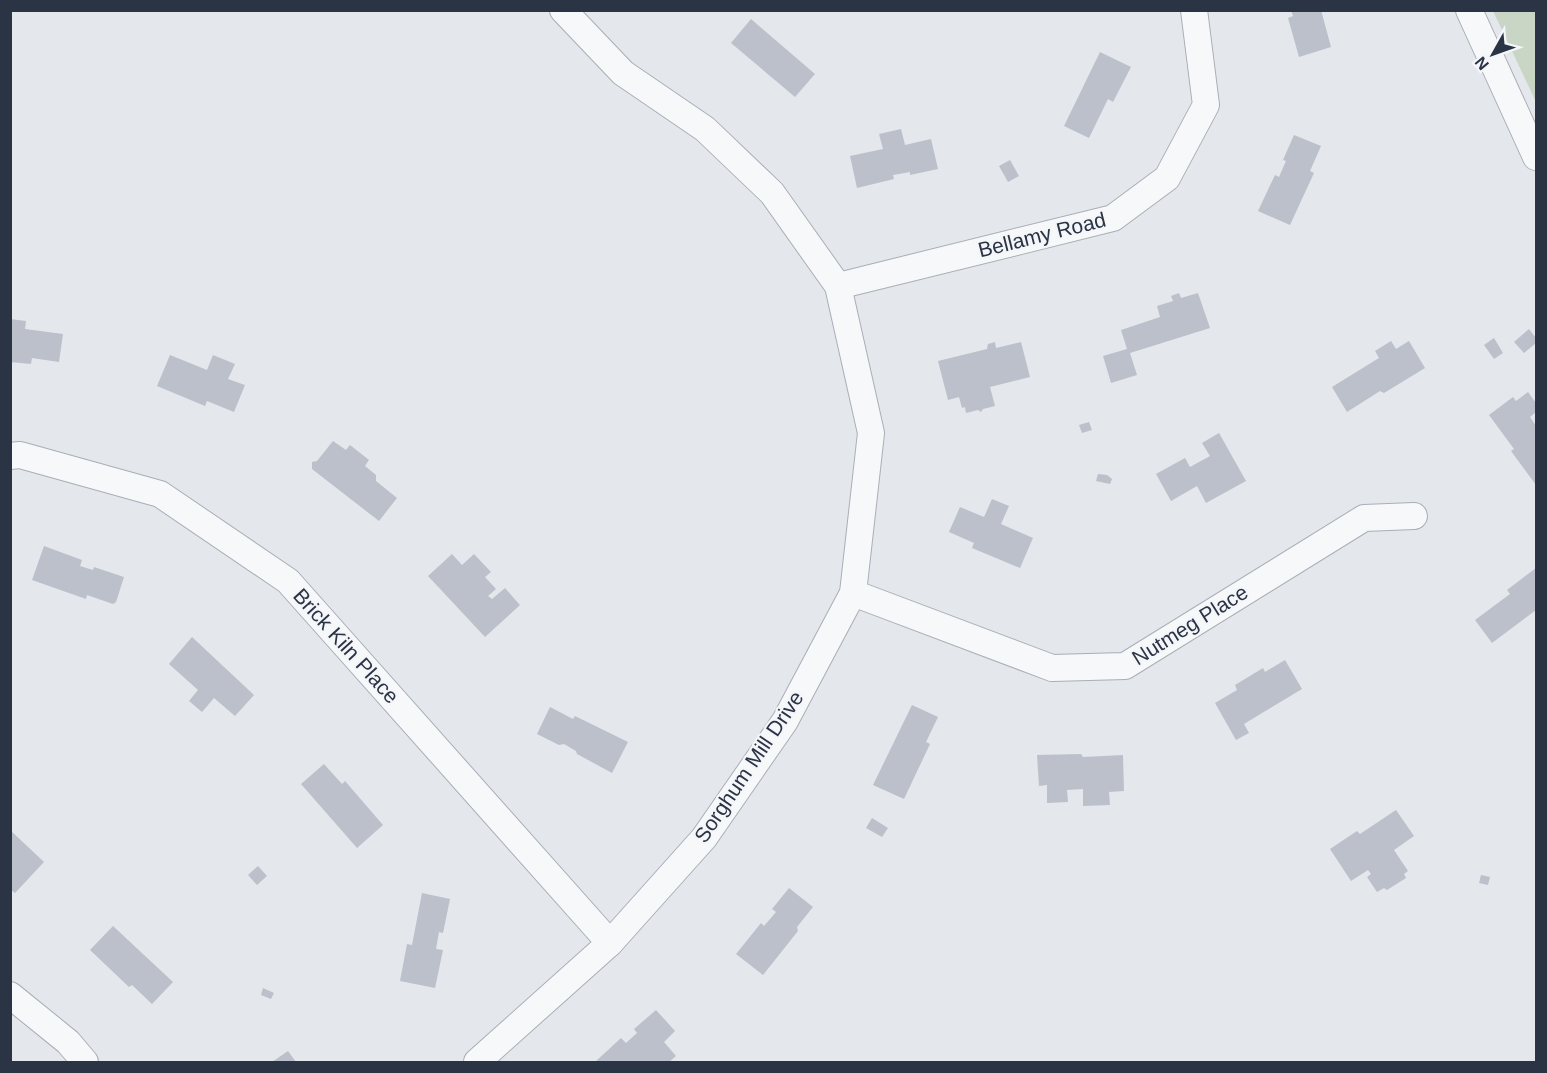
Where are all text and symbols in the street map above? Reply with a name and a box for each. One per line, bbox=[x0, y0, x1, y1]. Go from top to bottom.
north arrow bbox=[1463, 24, 1523, 84]
text: N bbox=[1472, 53, 1492, 73]
street label: Bellamy Road bbox=[976, 208, 1108, 261]
street label: Nutmeg Place bbox=[1128, 580, 1252, 669]
street label: Brick Kiln Place bbox=[289, 584, 404, 708]
street label: Sorghum Mill Drive bbox=[689, 687, 808, 847]

